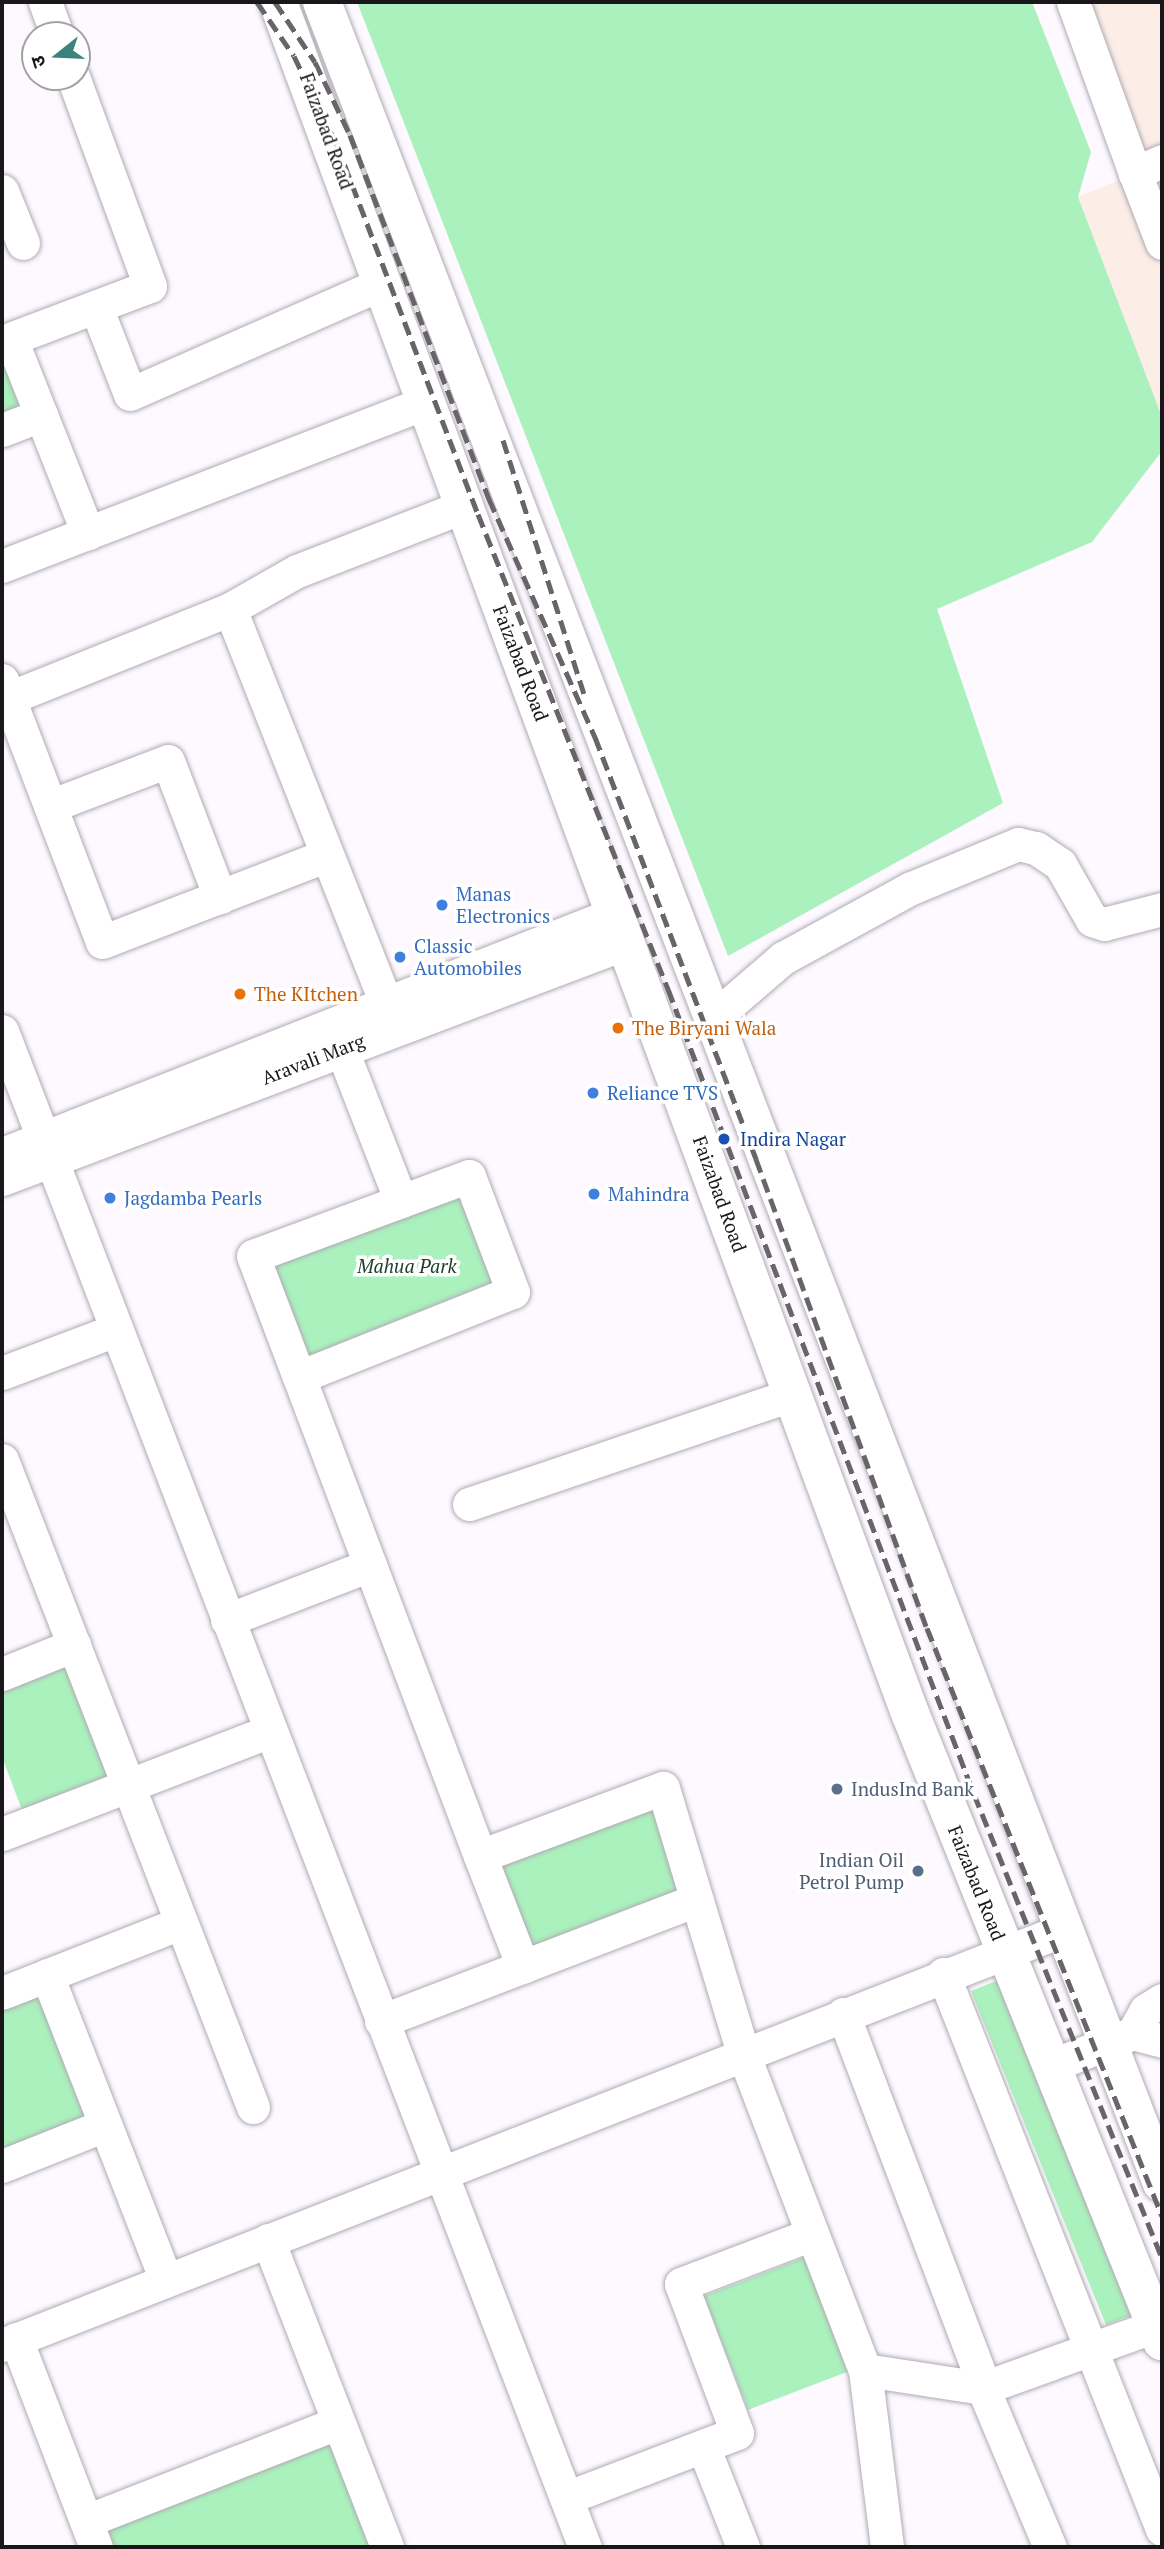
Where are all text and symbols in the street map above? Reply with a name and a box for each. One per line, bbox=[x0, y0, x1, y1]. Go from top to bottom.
north arrow bbox=[21, 21, 91, 91]
text: उ bbox=[24, 53, 51, 71]
street label: Faizabad Road bbox=[295, 70, 359, 192]
street label: Faizabad Road bbox=[488, 602, 554, 724]
place label: Manas Electronics bbox=[456, 883, 550, 927]
marker: Manas Electronics bbox=[434, 897, 450, 913]
place label: Classic Automobiles bbox=[414, 935, 522, 979]
marker: Classic Automobiles bbox=[392, 949, 408, 965]
place label: The KItchen bbox=[254, 983, 358, 1005]
marker: The KItchen bbox=[232, 986, 248, 1002]
place label: The Biryani Wala bbox=[632, 1017, 776, 1039]
marker: The Biryani Wala bbox=[610, 1020, 626, 1036]
street label: Aravali Marg bbox=[258, 1029, 368, 1089]
place label: Reliance TVS bbox=[607, 1082, 718, 1104]
marker: Reliance TVS bbox=[585, 1085, 601, 1101]
place label: Indira Nagar bbox=[740, 1128, 846, 1150]
marker: Indira Nagar bbox=[714, 1129, 734, 1149]
street label: Faizabad Road bbox=[688, 1133, 752, 1255]
place label: Mahindra bbox=[608, 1183, 690, 1205]
marker: Mahindra bbox=[586, 1186, 602, 1202]
place label: Jagdamba Pearls bbox=[124, 1187, 262, 1209]
marker: Jagdamba Pearls bbox=[102, 1190, 118, 1206]
park label: Mahua Park bbox=[357, 1255, 457, 1277]
place label: IndusInd Bank bbox=[851, 1778, 974, 1800]
marker: IndusInd Bank bbox=[829, 1781, 845, 1797]
street label: Faizabad Road bbox=[944, 1822, 1010, 1944]
place label: Indian Oil Petrol Pump bbox=[799, 1849, 904, 1893]
marker: Indian Oil Petrol Pump bbox=[910, 1863, 926, 1879]

